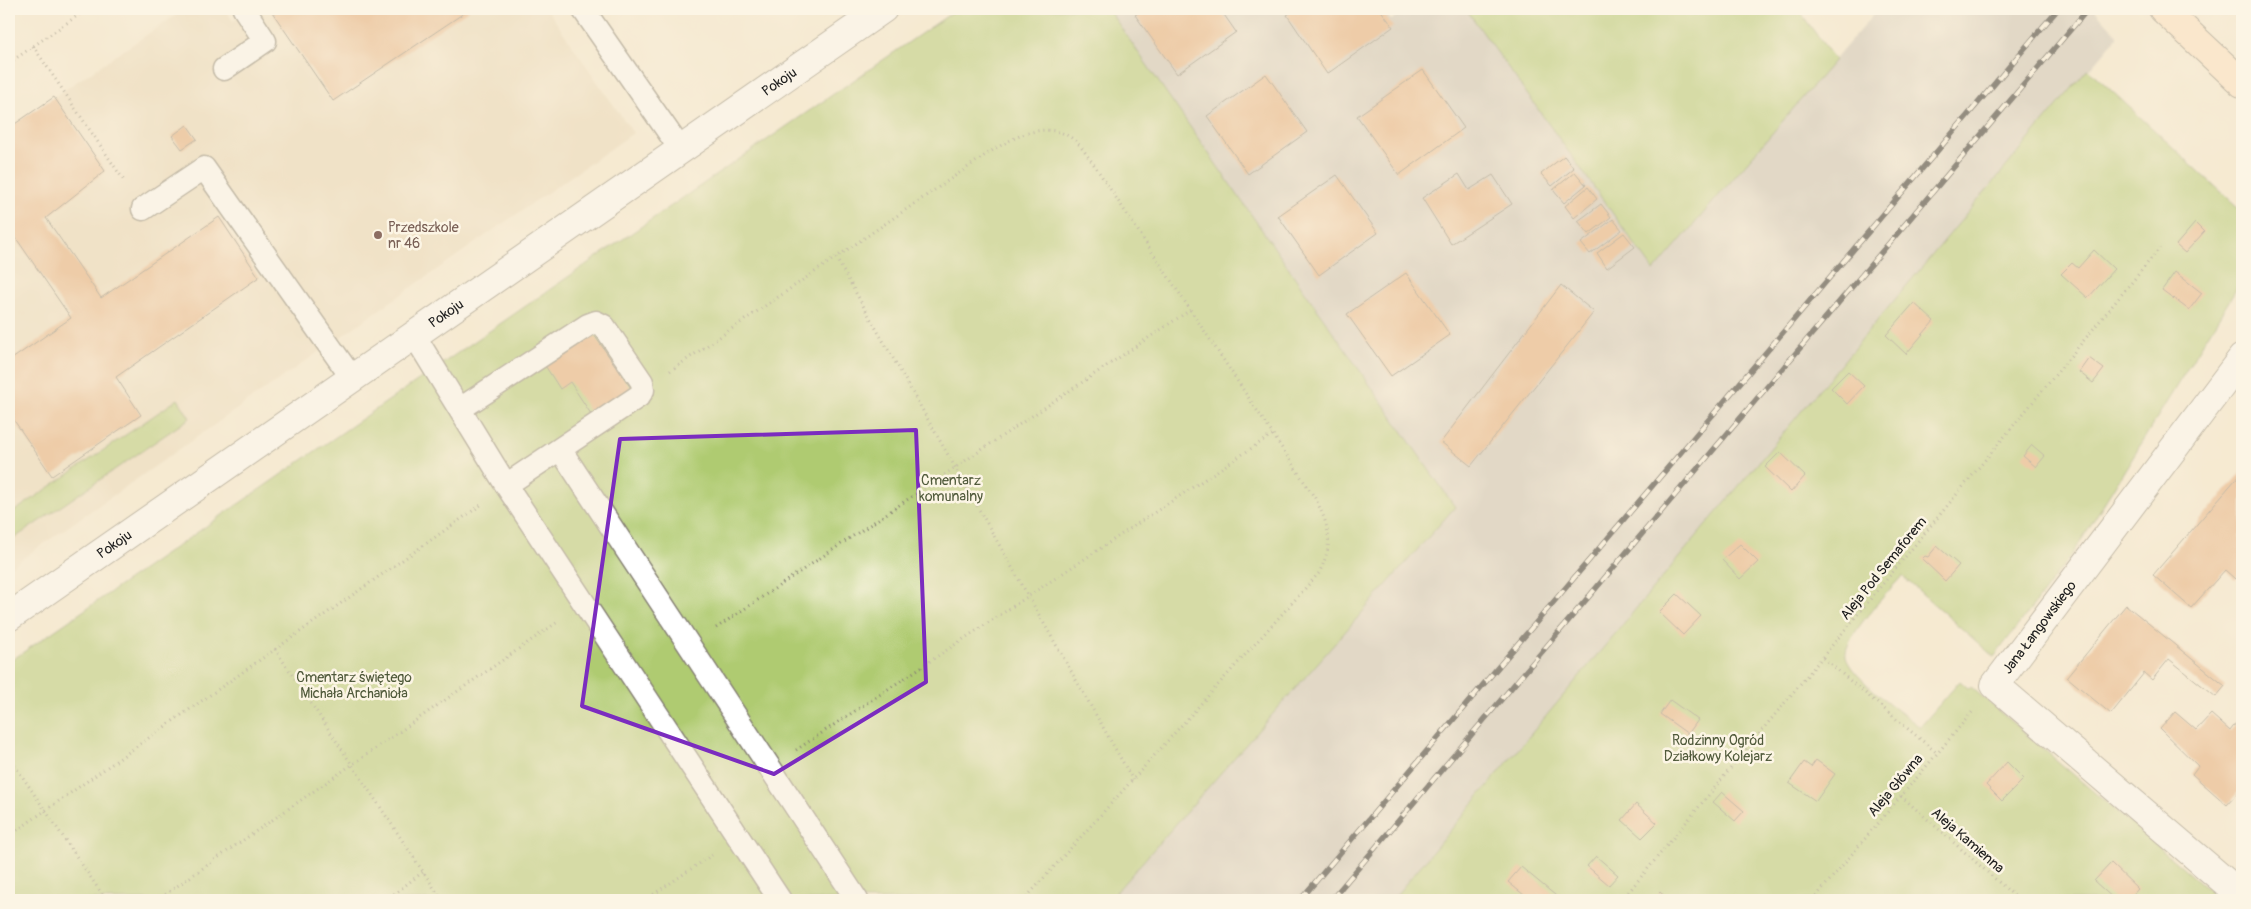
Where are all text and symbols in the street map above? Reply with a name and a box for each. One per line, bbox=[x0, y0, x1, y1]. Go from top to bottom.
street label: Pokoju bbox=[759, 64, 800, 100]
place label: Przedszkole nr 46 bbox=[388, 219, 459, 252]
marker: Przedszkole nr 46 bbox=[372, 229, 384, 241]
street label: Pokoju bbox=[425, 296, 467, 332]
park label: Cmentarz komunalny bbox=[919, 472, 983, 505]
street label: Aleja Pod Semaforem bbox=[1837, 513, 1930, 623]
street label: Pokoju bbox=[94, 526, 135, 562]
street label: Jana Łangowskiego bbox=[1999, 577, 2080, 677]
park label: Cmentarz świętego Michała Archanioła bbox=[296, 669, 412, 702]
park label: Rodzinny Ogród Działkowy Kolejarz bbox=[1664, 732, 1772, 765]
street label: Aleja Główna bbox=[1864, 751, 1926, 820]
street label: Aleja Kamienna bbox=[1928, 804, 2008, 877]

